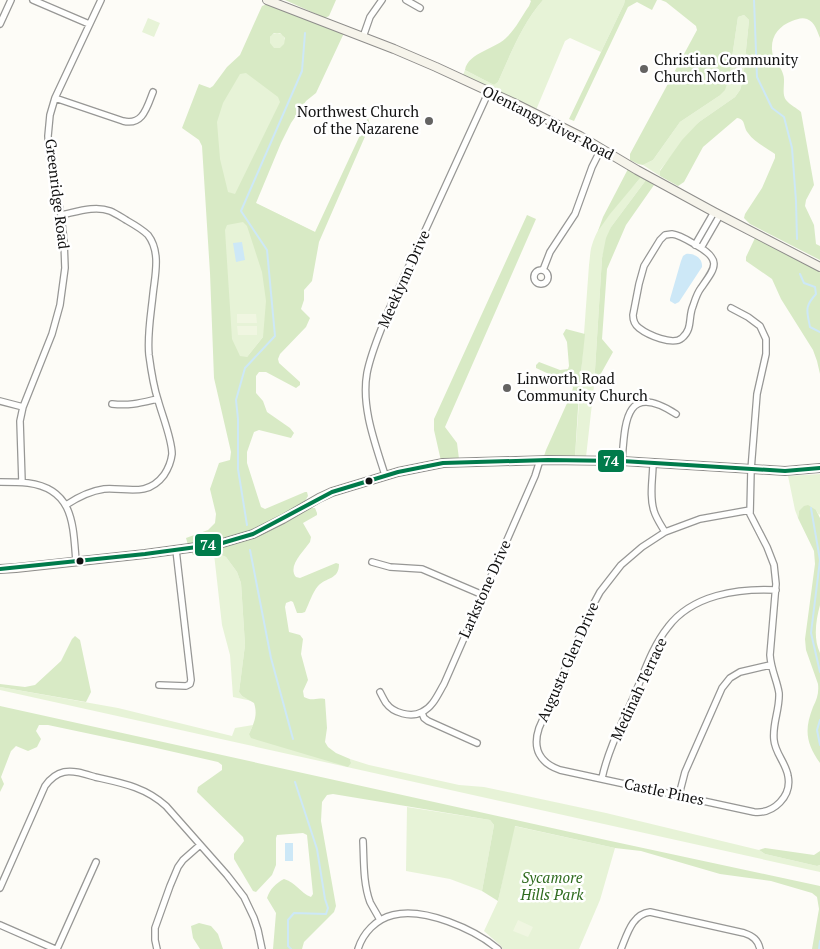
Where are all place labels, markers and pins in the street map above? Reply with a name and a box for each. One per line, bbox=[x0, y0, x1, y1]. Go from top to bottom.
place label: Christian Community Church North bbox=[654, 49, 799, 86]
marker: Christian Community Church North bbox=[638, 63, 650, 75]
place label: Northwest Church of the Nazarene bbox=[297, 101, 419, 138]
marker: Northwest Church of the Nazarene bbox=[423, 115, 435, 127]
place label: Linworth Road Community Church bbox=[517, 368, 648, 405]
marker: Linworth Road Community Church bbox=[501, 382, 513, 394]
unlabelled marker bbox=[364, 476, 374, 486]
unlabelled marker bbox=[75, 556, 85, 566]

